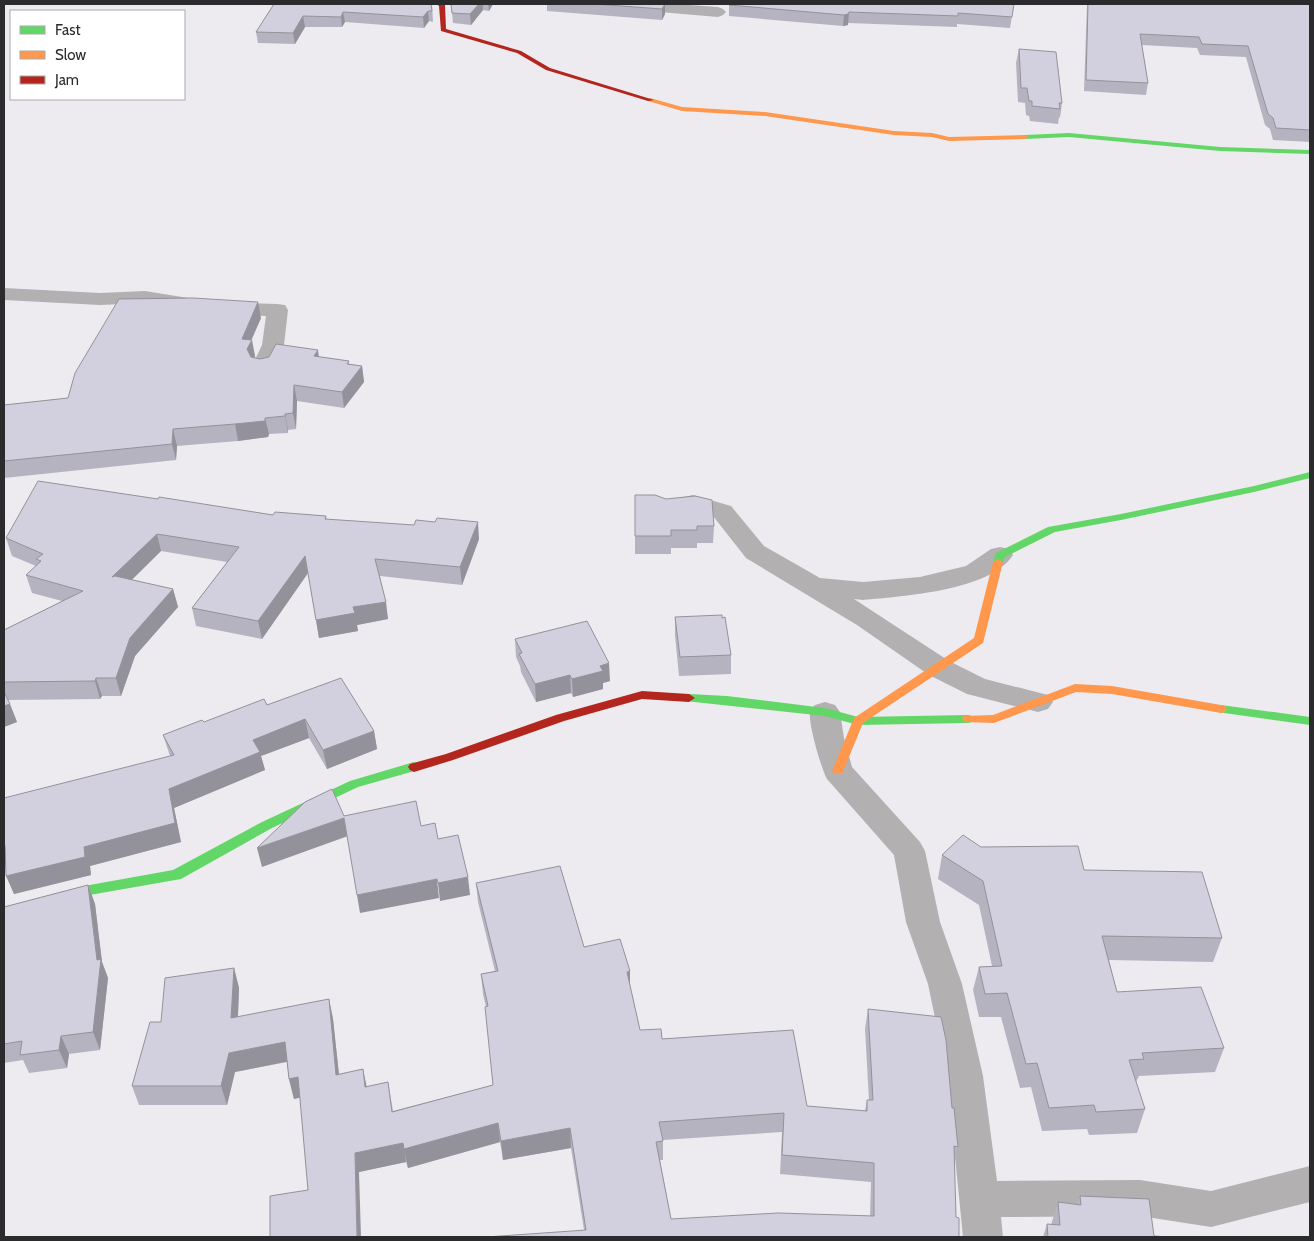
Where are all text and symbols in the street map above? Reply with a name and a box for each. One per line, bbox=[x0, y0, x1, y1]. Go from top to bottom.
legend bbox=[10, 10, 185, 100]
text: Fast bbox=[55, 21, 80, 39]
text: Slow bbox=[55, 46, 86, 64]
text: Jam bbox=[54, 71, 79, 89]

